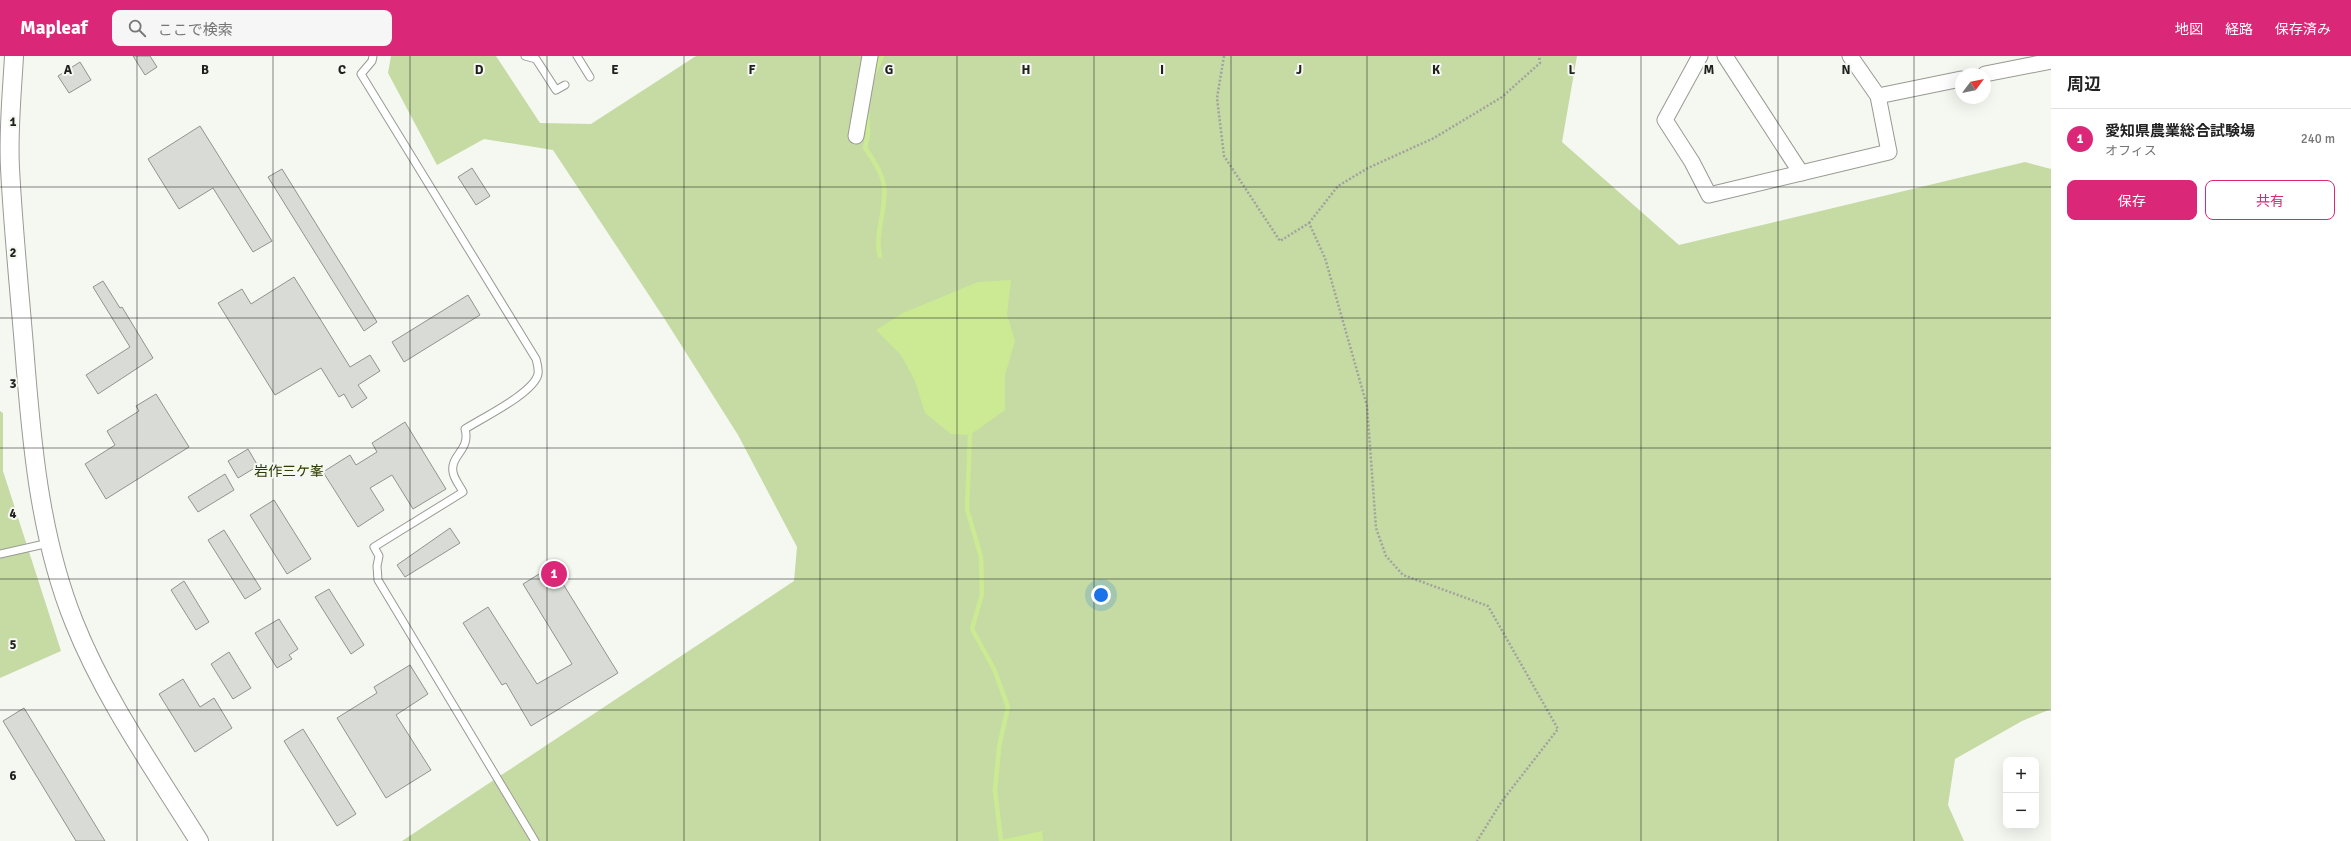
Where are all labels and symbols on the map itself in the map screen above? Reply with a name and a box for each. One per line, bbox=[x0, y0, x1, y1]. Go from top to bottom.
text: A bbox=[64, 62, 73, 78]
text: B bbox=[201, 62, 209, 78]
text: C bbox=[338, 62, 346, 78]
text: D bbox=[475, 62, 484, 78]
text: E bbox=[611, 62, 619, 78]
text: F bbox=[749, 62, 756, 78]
text: G bbox=[885, 62, 893, 78]
text: H bbox=[1022, 62, 1030, 78]
text: I bbox=[1160, 62, 1164, 78]
text: J bbox=[1296, 62, 1302, 78]
text: K bbox=[1432, 62, 1440, 78]
text: L bbox=[1569, 62, 1576, 78]
text: M bbox=[1704, 62, 1715, 78]
text: N bbox=[1841, 62, 1851, 78]
north arrow bbox=[1955, 68, 1991, 104]
text: 1 bbox=[9, 114, 17, 130]
text: 2 bbox=[9, 245, 17, 261]
text: 3 bbox=[9, 376, 17, 392]
district label: 岩作三ケ峯 bbox=[254, 463, 324, 480]
text: 4 bbox=[9, 506, 17, 522]
pin: 1 bbox=[541, 559, 567, 589]
your location bbox=[1091, 585, 1111, 605]
text: 5 bbox=[9, 637, 17, 653]
text: 6 bbox=[9, 768, 17, 784]

